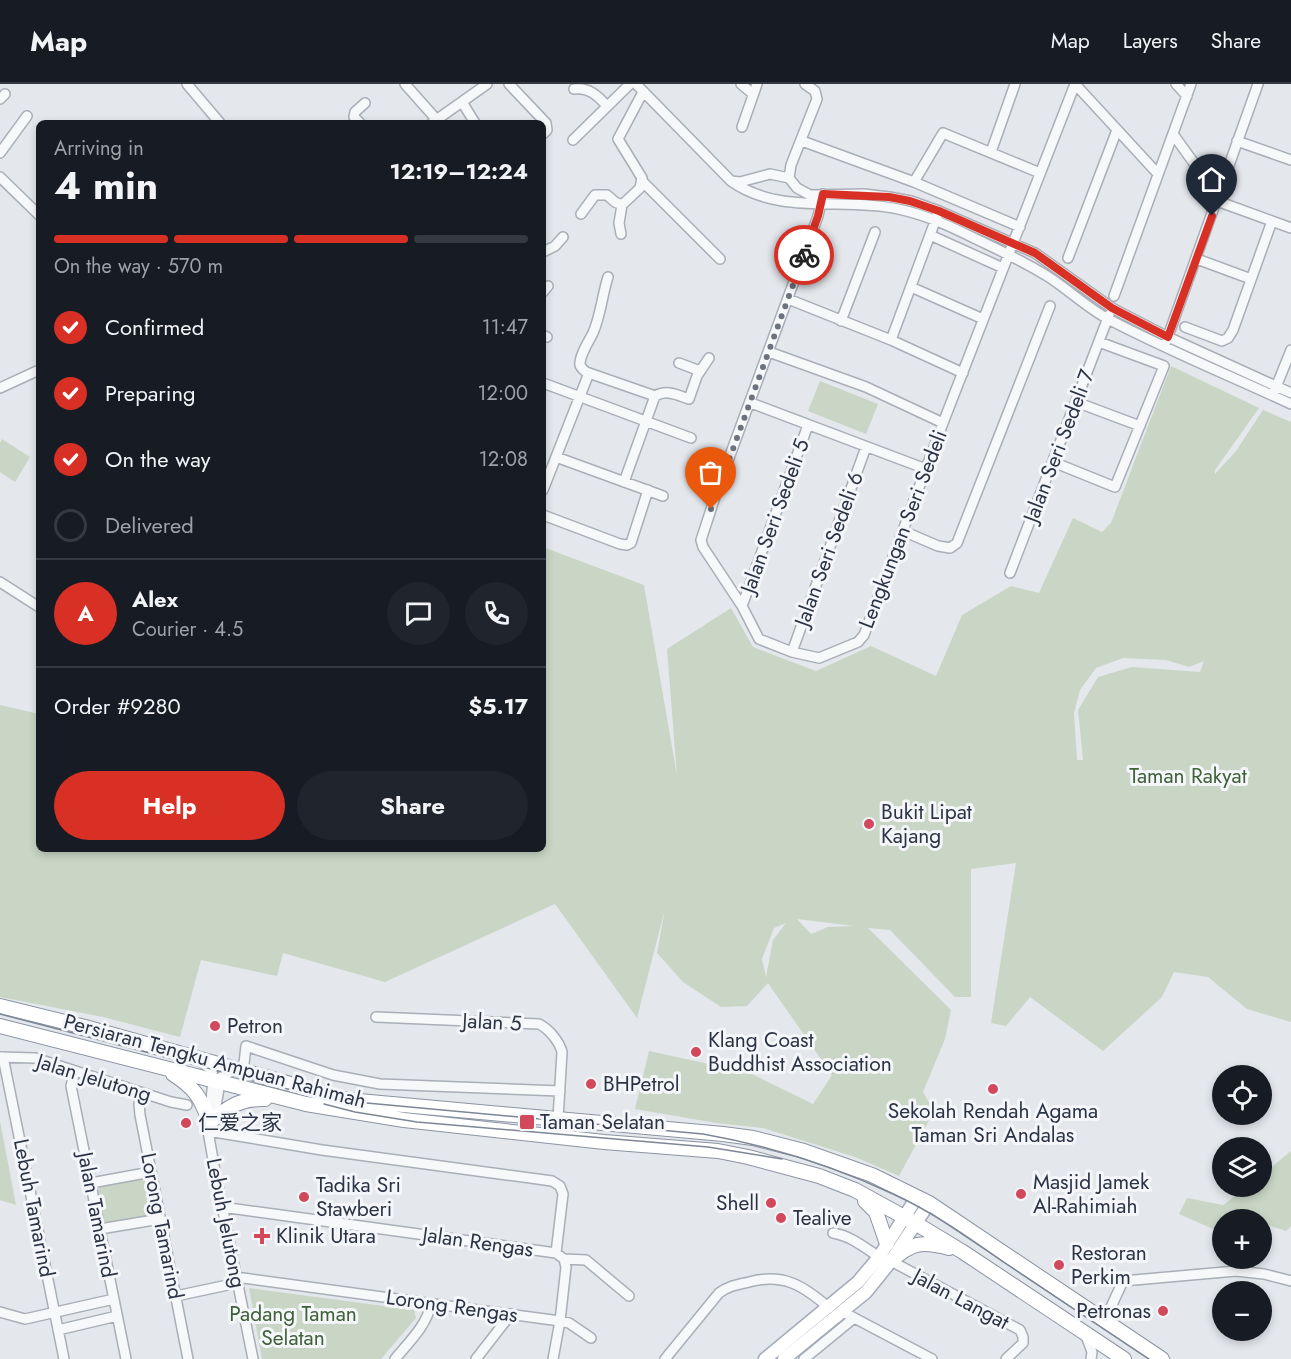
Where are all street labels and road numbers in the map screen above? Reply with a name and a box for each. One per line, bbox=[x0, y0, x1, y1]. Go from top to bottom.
street label: Jalan Seri Sedeli 7 bbox=[1015, 365, 1102, 530]
street label: Lengkungan Seri Sedeli bbox=[851, 425, 955, 633]
street label: Jalan Seri Sedeli 5 bbox=[732, 435, 817, 600]
street label: Jalan Seri Sedeli 6 bbox=[786, 468, 871, 633]
street label: Jalan 5 bbox=[459, 1005, 522, 1039]
street label: Persiaran Tengku Ampuan Rahimah bbox=[60, 1006, 370, 1116]
street label: Jalan Jelutong bbox=[30, 1045, 155, 1110]
street label: Lebuh Tamarind bbox=[6, 1136, 62, 1280]
street label: Jalan Tamarind bbox=[70, 1147, 124, 1280]
street label: Lorong Tamarind bbox=[133, 1150, 191, 1302]
street label: Lebuh Jelutong bbox=[199, 1155, 253, 1291]
street label: Jalan Rengas bbox=[418, 1219, 535, 1265]
street label: Jalan Langat bbox=[905, 1260, 1014, 1337]
street label: Lorong Rengas bbox=[384, 1282, 520, 1330]

